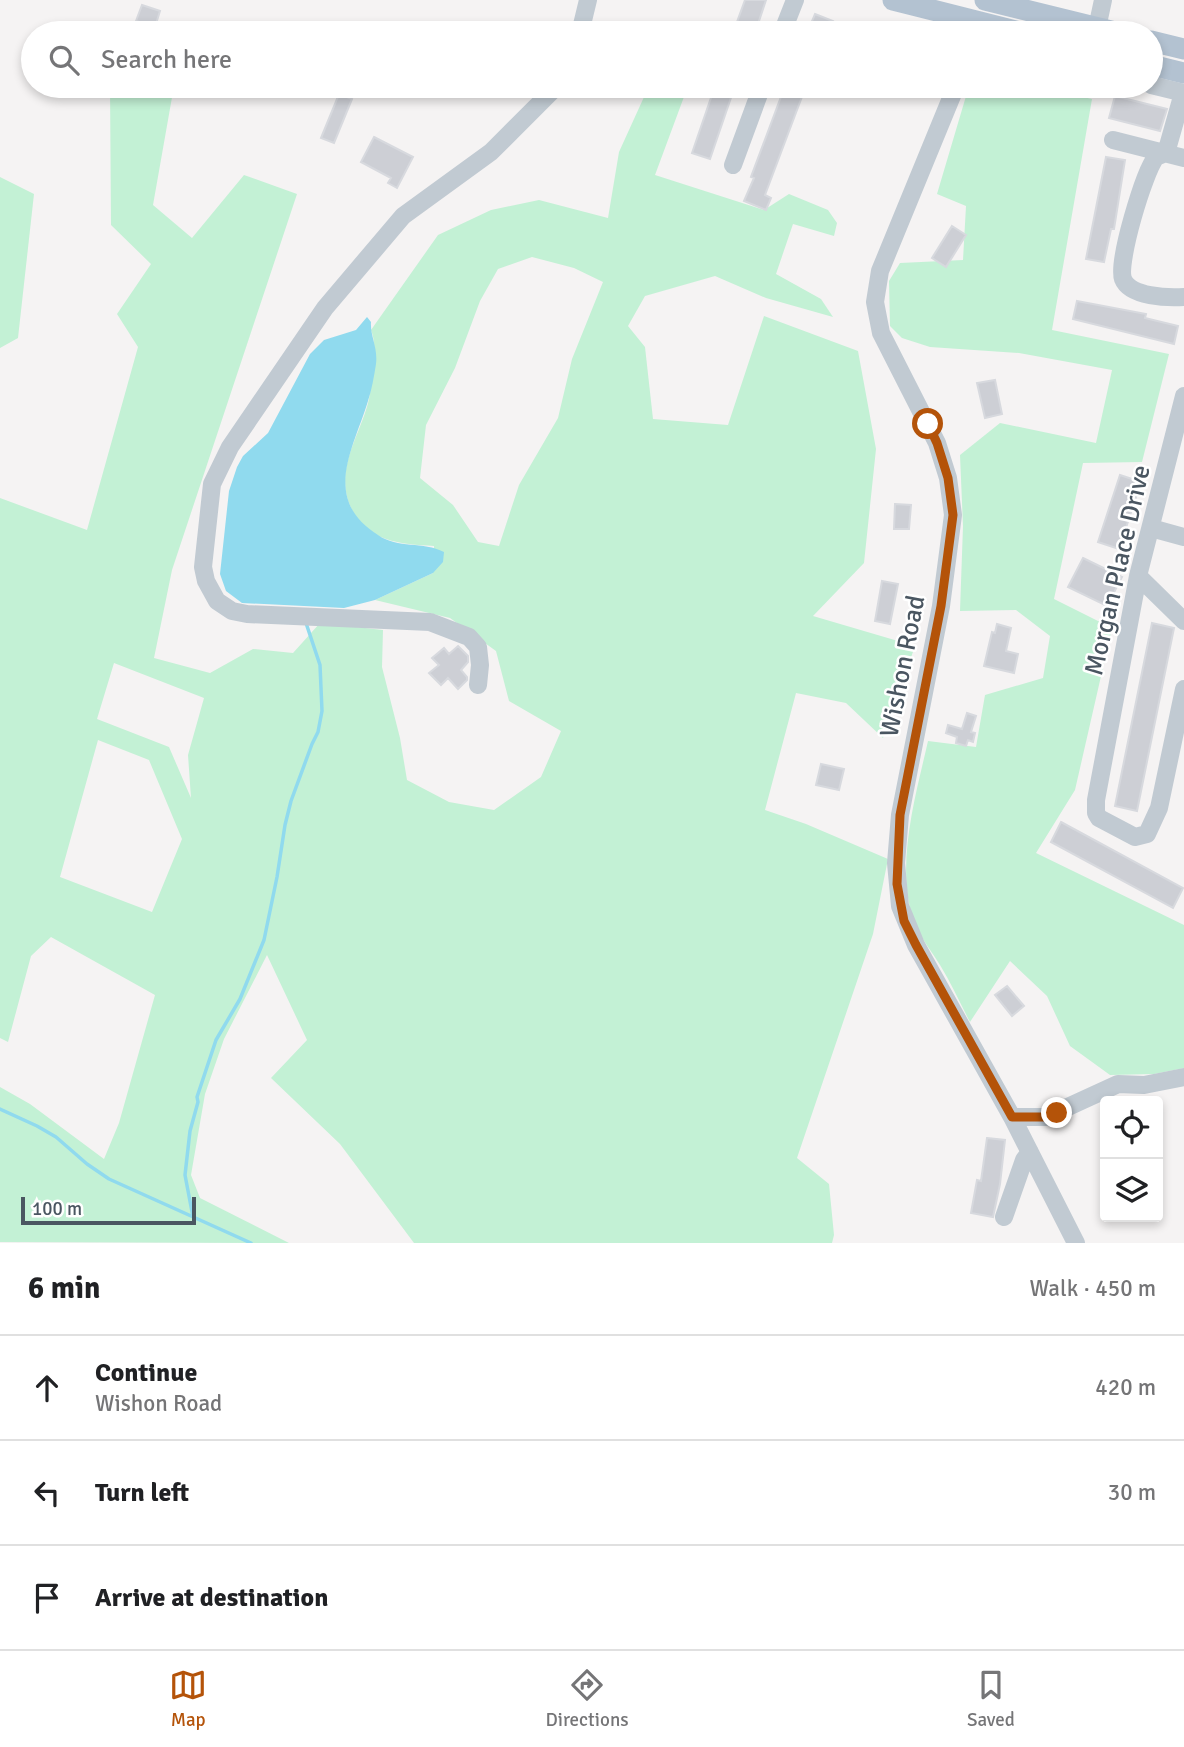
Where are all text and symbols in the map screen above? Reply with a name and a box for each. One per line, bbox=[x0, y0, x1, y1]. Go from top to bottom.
search box bbox=[21, 21, 1163, 98]
icon: search bbox=[45, 41, 83, 79]
text: Search here bbox=[101, 44, 232, 76]
route start bbox=[912, 408, 943, 439]
street label: Morgan Place Drive bbox=[1078, 462, 1158, 679]
street label: Wishon Road bbox=[874, 593, 932, 740]
map controls bbox=[1100, 1096, 1163, 1222]
button: locate bbox=[1100, 1096, 1163, 1159]
route end bbox=[1041, 1097, 1072, 1128]
button: layers bbox=[1100, 1159, 1163, 1222]
scale bar bbox=[21, 1194, 196, 1226]
text: 100 m bbox=[32, 1197, 82, 1221]
text: 6 min bbox=[28, 1270, 100, 1307]
text: Walk · 450 m bbox=[1030, 1274, 1156, 1303]
text: Continue bbox=[95, 1357, 197, 1389]
icon: ahead bbox=[28, 1369, 66, 1407]
text: 420 m bbox=[1095, 1373, 1156, 1402]
text: Wishon Road bbox=[95, 1389, 222, 1418]
icon: left bbox=[28, 1474, 66, 1512]
text: Turn left bbox=[95, 1477, 189, 1509]
text: 30 m bbox=[1108, 1478, 1156, 1507]
icon: arrive bbox=[28, 1579, 66, 1617]
text: Arrive at destination bbox=[95, 1582, 328, 1614]
tab: Map bbox=[169, 1666, 207, 1732]
tab: Directions bbox=[546, 1666, 629, 1732]
tab: Saved bbox=[967, 1666, 1015, 1732]

